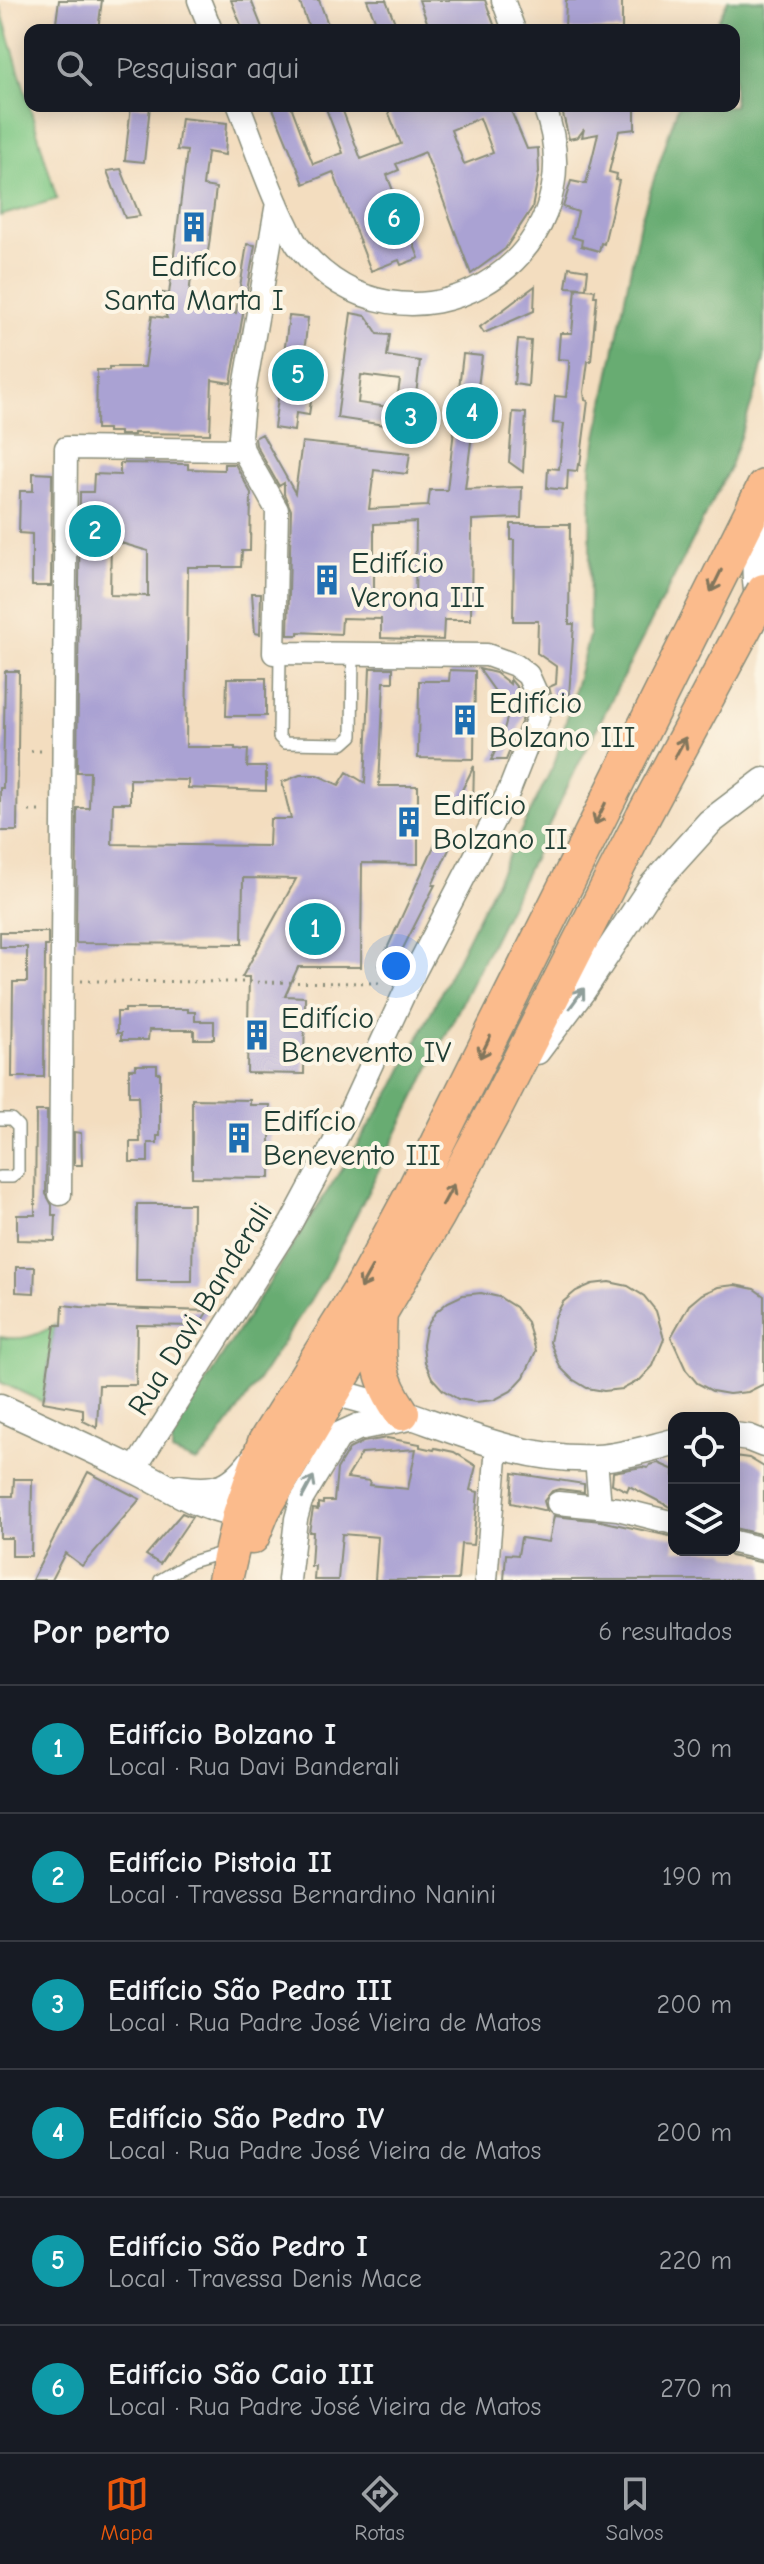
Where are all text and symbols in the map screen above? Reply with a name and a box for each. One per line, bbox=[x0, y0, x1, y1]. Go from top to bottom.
search box bbox=[24, 24, 740, 112]
icon: search bbox=[52, 46, 96, 90]
text: Pesquisar aqui bbox=[116, 51, 299, 86]
pin: 6 bbox=[368, 189, 420, 249]
building icon: Edifíco Santa Marta I bbox=[177, 210, 211, 244]
place label: Edifíco Santa Marta I bbox=[104, 249, 284, 318]
pin: 5 bbox=[272, 345, 324, 405]
pin: 4 bbox=[446, 383, 498, 443]
pin: 3 bbox=[385, 388, 437, 448]
pin: 2 bbox=[69, 501, 121, 561]
place label: Edifício Verona III bbox=[351, 546, 485, 615]
building icon: Edifício Verona III bbox=[310, 563, 344, 597]
one-way arrow bbox=[708, 569, 723, 593]
place label: Edifício Bolzano III bbox=[489, 686, 636, 755]
building icon: Edifício Bolzano III bbox=[448, 703, 482, 737]
one-way arrow bbox=[673, 737, 688, 761]
place label: Edifício Bolzano II bbox=[433, 788, 568, 857]
one-way arrow bbox=[592, 801, 608, 825]
building icon: Edifício Bolzano II bbox=[392, 805, 426, 839]
pin: 1 bbox=[289, 899, 341, 959]
your location bbox=[376, 946, 416, 986]
one-way arrow bbox=[568, 988, 585, 1009]
place label: Edifício Benevento IV bbox=[281, 1001, 451, 1070]
building icon: Edifício Benevento IV bbox=[240, 1018, 274, 1052]
one-way arrow bbox=[477, 1035, 492, 1059]
place label: Edifício Benevento III bbox=[263, 1104, 441, 1173]
building icon: Edifício Benevento III bbox=[222, 1121, 256, 1155]
one-way arrow bbox=[441, 1184, 457, 1208]
street label: Rua Davi Banderali bbox=[121, 1196, 280, 1422]
one-way arrow bbox=[358, 1266, 374, 1289]
map controls bbox=[668, 1412, 740, 1556]
button: locate bbox=[668, 1412, 740, 1484]
one-way arrow bbox=[301, 1476, 316, 1500]
button: layers bbox=[668, 1484, 740, 1556]
text: Por perto bbox=[32, 1612, 170, 1652]
text: 6 resultados bbox=[598, 1617, 732, 1647]
text: Edifício Bolzano I bbox=[108, 1717, 336, 1752]
text: 1 bbox=[53, 1734, 63, 1764]
text: 30 m bbox=[673, 1734, 732, 1764]
text: Local · Rua Davi Banderali bbox=[108, 1752, 400, 1782]
text: Edifício Pistoia II bbox=[108, 1845, 332, 1880]
text: 2 bbox=[52, 1862, 64, 1892]
text: 190 m bbox=[662, 1862, 732, 1892]
text: Local · Travessa Bernardino Nanini bbox=[108, 1880, 496, 1910]
text: Edifício São Pedro III bbox=[108, 1973, 392, 2008]
text: 3 bbox=[52, 1990, 64, 2020]
text: 200 m bbox=[657, 1990, 732, 2020]
text: Local · Rua Padre José Vieira de Matos bbox=[108, 2008, 541, 2038]
text: Edifício São Pedro IV bbox=[108, 2101, 384, 2136]
text: 4 bbox=[52, 2118, 64, 2148]
text: 200 m bbox=[657, 2118, 732, 2148]
text: Local · Rua Padre José Vieira de Matos bbox=[108, 2136, 541, 2166]
text: Edifício São Pedro I bbox=[108, 2229, 368, 2264]
text: 5 bbox=[51, 2246, 65, 2276]
text: 220 m bbox=[659, 2246, 732, 2276]
text: Local · Travessa Denis Mace bbox=[108, 2264, 422, 2294]
text: Edifício São Caio III bbox=[108, 2357, 374, 2392]
text: 6 bbox=[51, 2374, 65, 2404]
text: 270 m bbox=[660, 2374, 732, 2404]
text: Local · Rua Padre José Vieira de Matos bbox=[108, 2392, 541, 2422]
tab: Mapa bbox=[101, 2472, 153, 2546]
tab: Rotas bbox=[354, 2472, 405, 2546]
tab: Salvos bbox=[606, 2472, 664, 2546]

